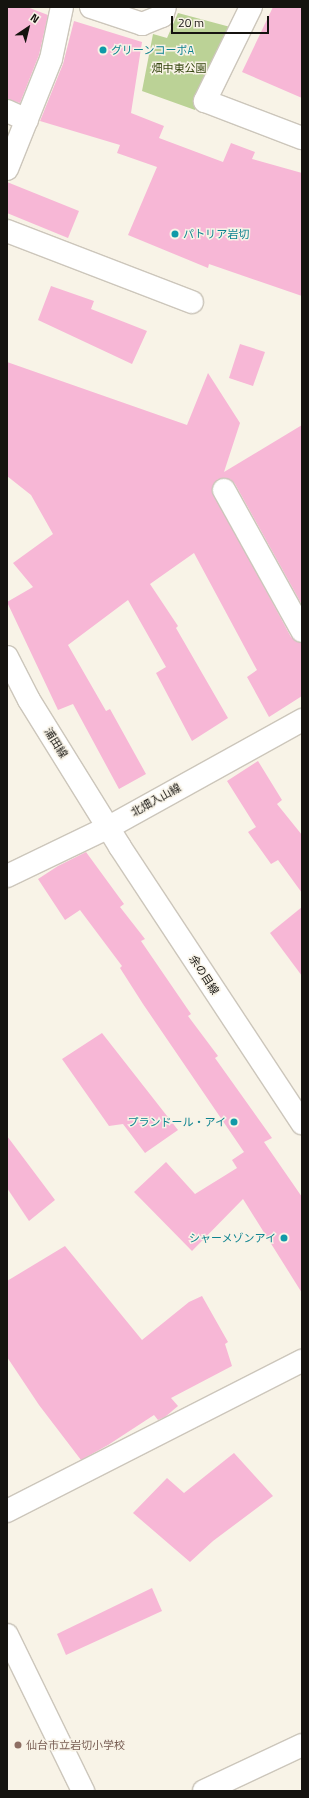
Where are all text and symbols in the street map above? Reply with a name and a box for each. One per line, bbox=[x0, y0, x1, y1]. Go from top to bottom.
north arrow bbox=[8, 8, 48, 48]
scale bar bbox=[173, 8, 271, 34]
text: N bbox=[27, 9, 43, 27]
text: 20 m bbox=[178, 13, 204, 32]
place label: グリーンコーポA bbox=[111, 43, 195, 57]
marker: グリーンコーポA bbox=[98, 45, 108, 55]
park label: 畑中東公園 bbox=[152, 61, 206, 75]
place label: パトリア岩切 bbox=[183, 227, 249, 241]
marker: パトリア岩切 bbox=[170, 229, 180, 239]
street label: 浦田線 bbox=[42, 726, 70, 760]
street label: 北畑入山線 bbox=[129, 781, 183, 819]
street label: 余の目線 bbox=[186, 953, 222, 997]
place label: プランドール・アイ bbox=[127, 1115, 226, 1129]
marker: プランドール・アイ bbox=[229, 1117, 239, 1127]
place label: シャーメゾンアイ bbox=[188, 1231, 276, 1245]
marker: シャーメゾンアイ bbox=[279, 1233, 289, 1243]
place label: 仙台市立岩切小学校 bbox=[26, 1738, 125, 1752]
marker: 仙台市立岩切小学校 bbox=[13, 1740, 23, 1750]

